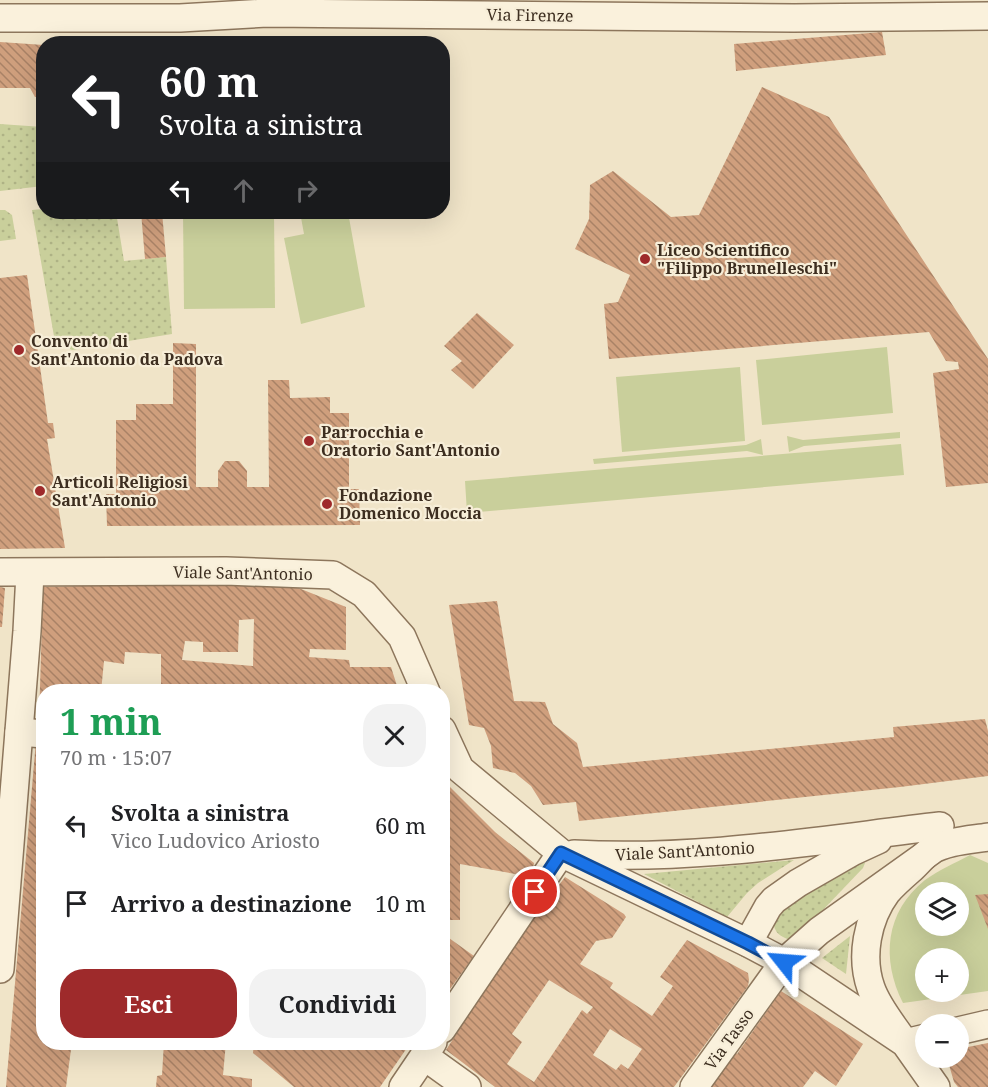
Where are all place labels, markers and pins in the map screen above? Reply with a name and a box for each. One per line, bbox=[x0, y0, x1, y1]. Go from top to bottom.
place label: Liceo Scientifico "Filippo Brunelleschi" bbox=[657, 239, 837, 279]
marker: Liceo Scientifico "Filippo Brunelleschi" bbox=[638, 252, 652, 266]
place label: Convento di Sant'Antonio da Padova bbox=[31, 330, 224, 370]
marker: Convento di Sant'Antonio da Padova bbox=[12, 343, 26, 357]
place label: Parrocchia e Oratorio Sant'Antonio bbox=[321, 421, 500, 461]
marker: Parrocchia e Oratorio Sant'Antonio bbox=[302, 434, 316, 448]
place label: Articoli Religiosi Sant'Antonio bbox=[52, 471, 188, 511]
marker: Articoli Religiosi Sant'Antonio bbox=[33, 484, 47, 498]
place label: Fondazione Domenico Moccia bbox=[339, 484, 482, 524]
marker: Fondazione Domenico Moccia bbox=[320, 497, 334, 511]
pin bbox=[509, 866, 560, 917]

